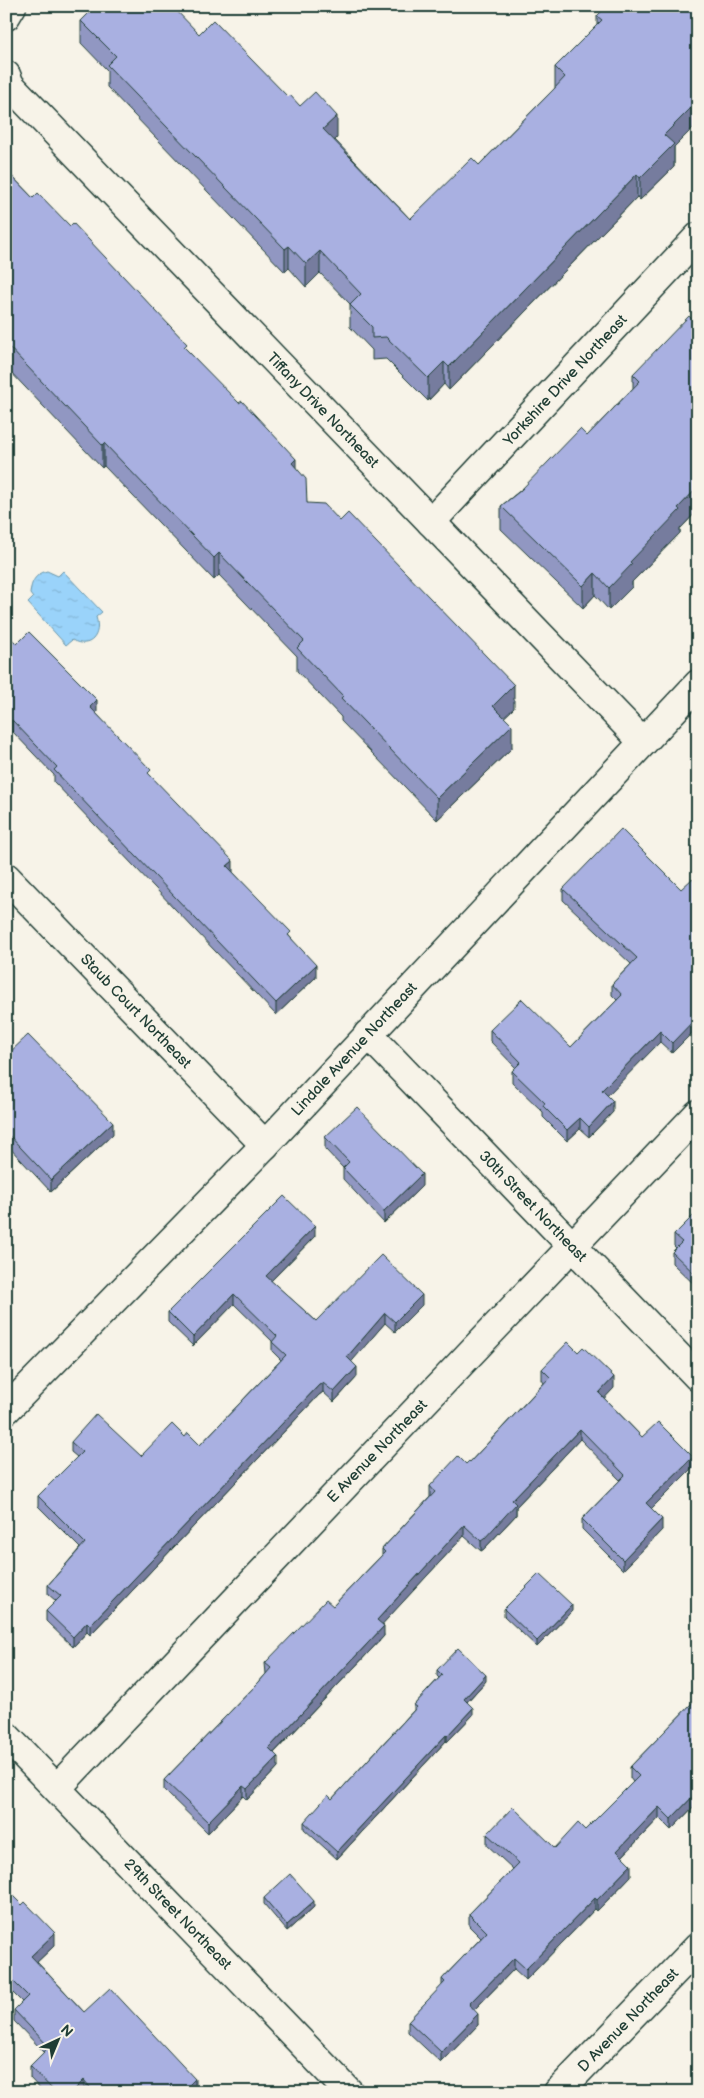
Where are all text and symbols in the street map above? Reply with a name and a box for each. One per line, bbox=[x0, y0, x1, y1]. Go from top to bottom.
street label: Yorkshire Drive Northeast bbox=[499, 310, 632, 451]
street label: Tiffany Drive Northeast bbox=[263, 349, 383, 472]
street label: Staub Court Northeast bbox=[76, 950, 195, 1073]
street label: Lindale Avenue Northeast bbox=[287, 978, 422, 1120]
street label: 30th Street Northeast bbox=[475, 1147, 591, 1266]
street label: E Avenue Northeast bbox=[323, 1396, 432, 1507]
street label: 29th Street Northeast bbox=[120, 1855, 236, 1974]
street label: D Avenue Northeast bbox=[574, 1964, 683, 2076]
north arrow bbox=[32, 2016, 82, 2066]
text: N bbox=[57, 2021, 76, 2041]

